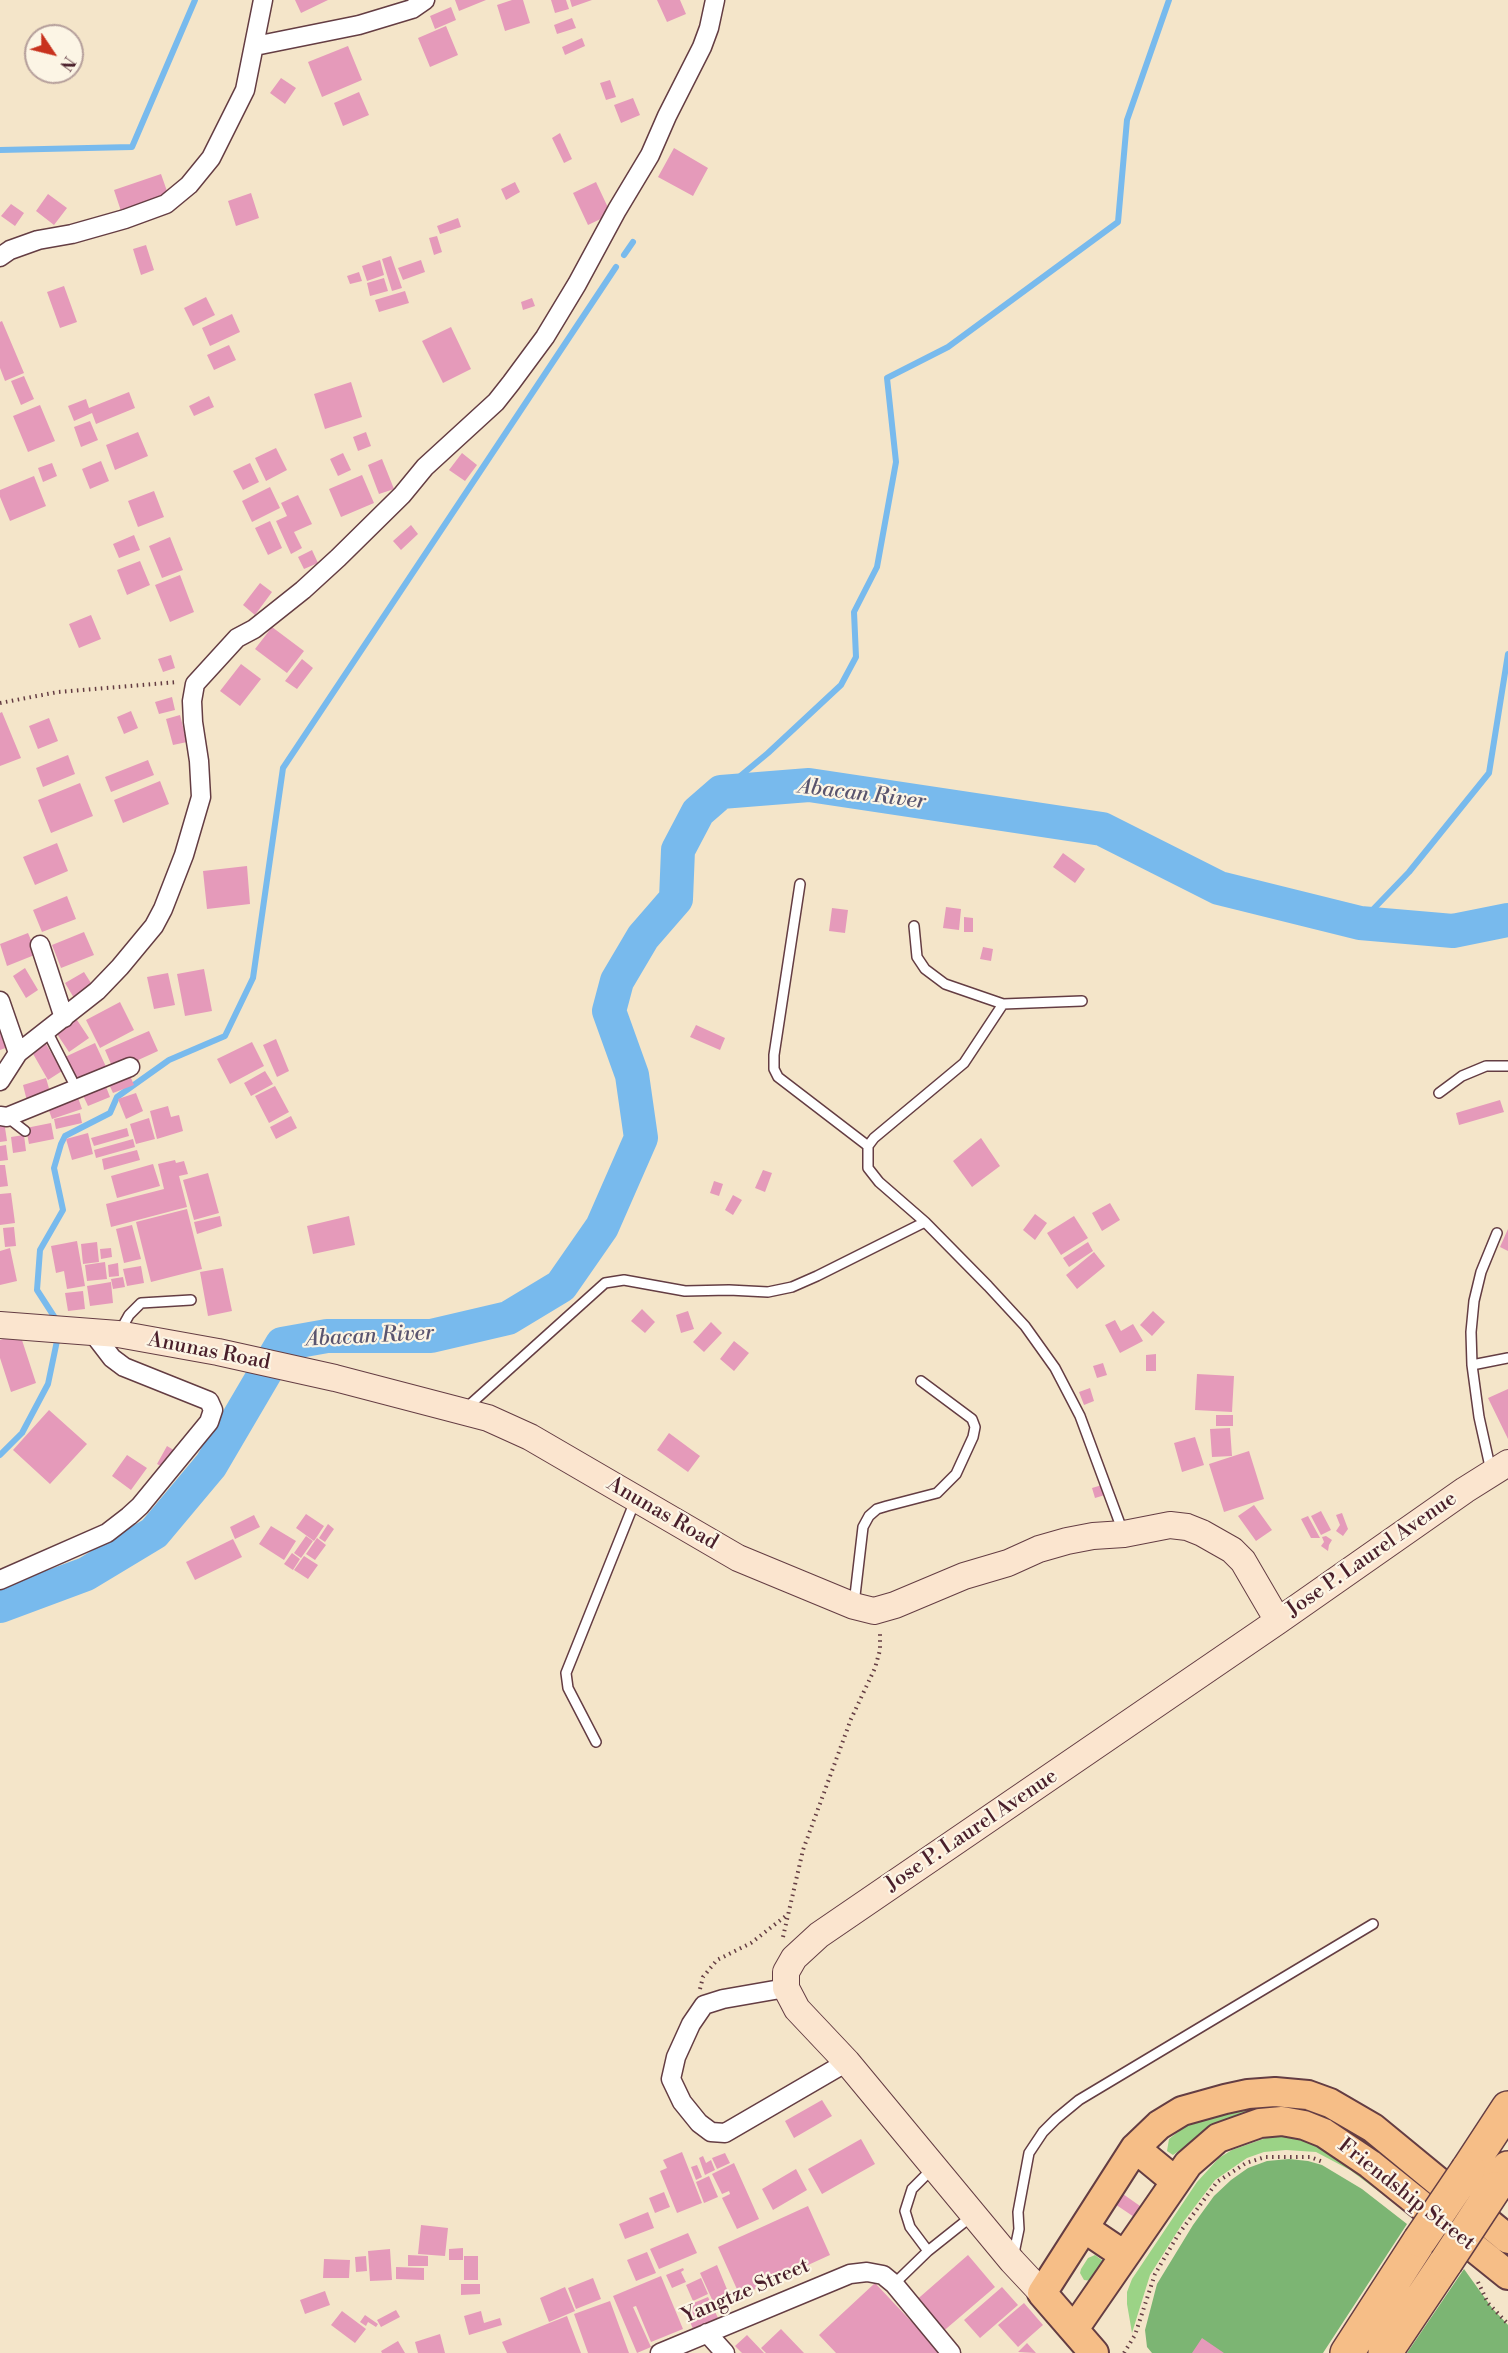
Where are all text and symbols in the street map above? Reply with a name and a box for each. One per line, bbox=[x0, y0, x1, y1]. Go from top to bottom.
north arrow bbox=[24, 24, 84, 84]
text: N bbox=[55, 52, 79, 74]
water label: Abacan River bbox=[797, 774, 927, 816]
water label: Abacan River bbox=[305, 1320, 435, 1354]
street label: Anunas Road bbox=[146, 1328, 272, 1376]
street label: Anunas Road bbox=[602, 1472, 722, 1556]
street label: Jose P. Laurel Avenue bbox=[1282, 1487, 1462, 1623]
street label: Jose P. Laurel Avenue bbox=[881, 1764, 1063, 1898]
street label: Friendship Street bbox=[1332, 2134, 1480, 2256]
street label: Yangtze Street bbox=[678, 2254, 814, 2330]

